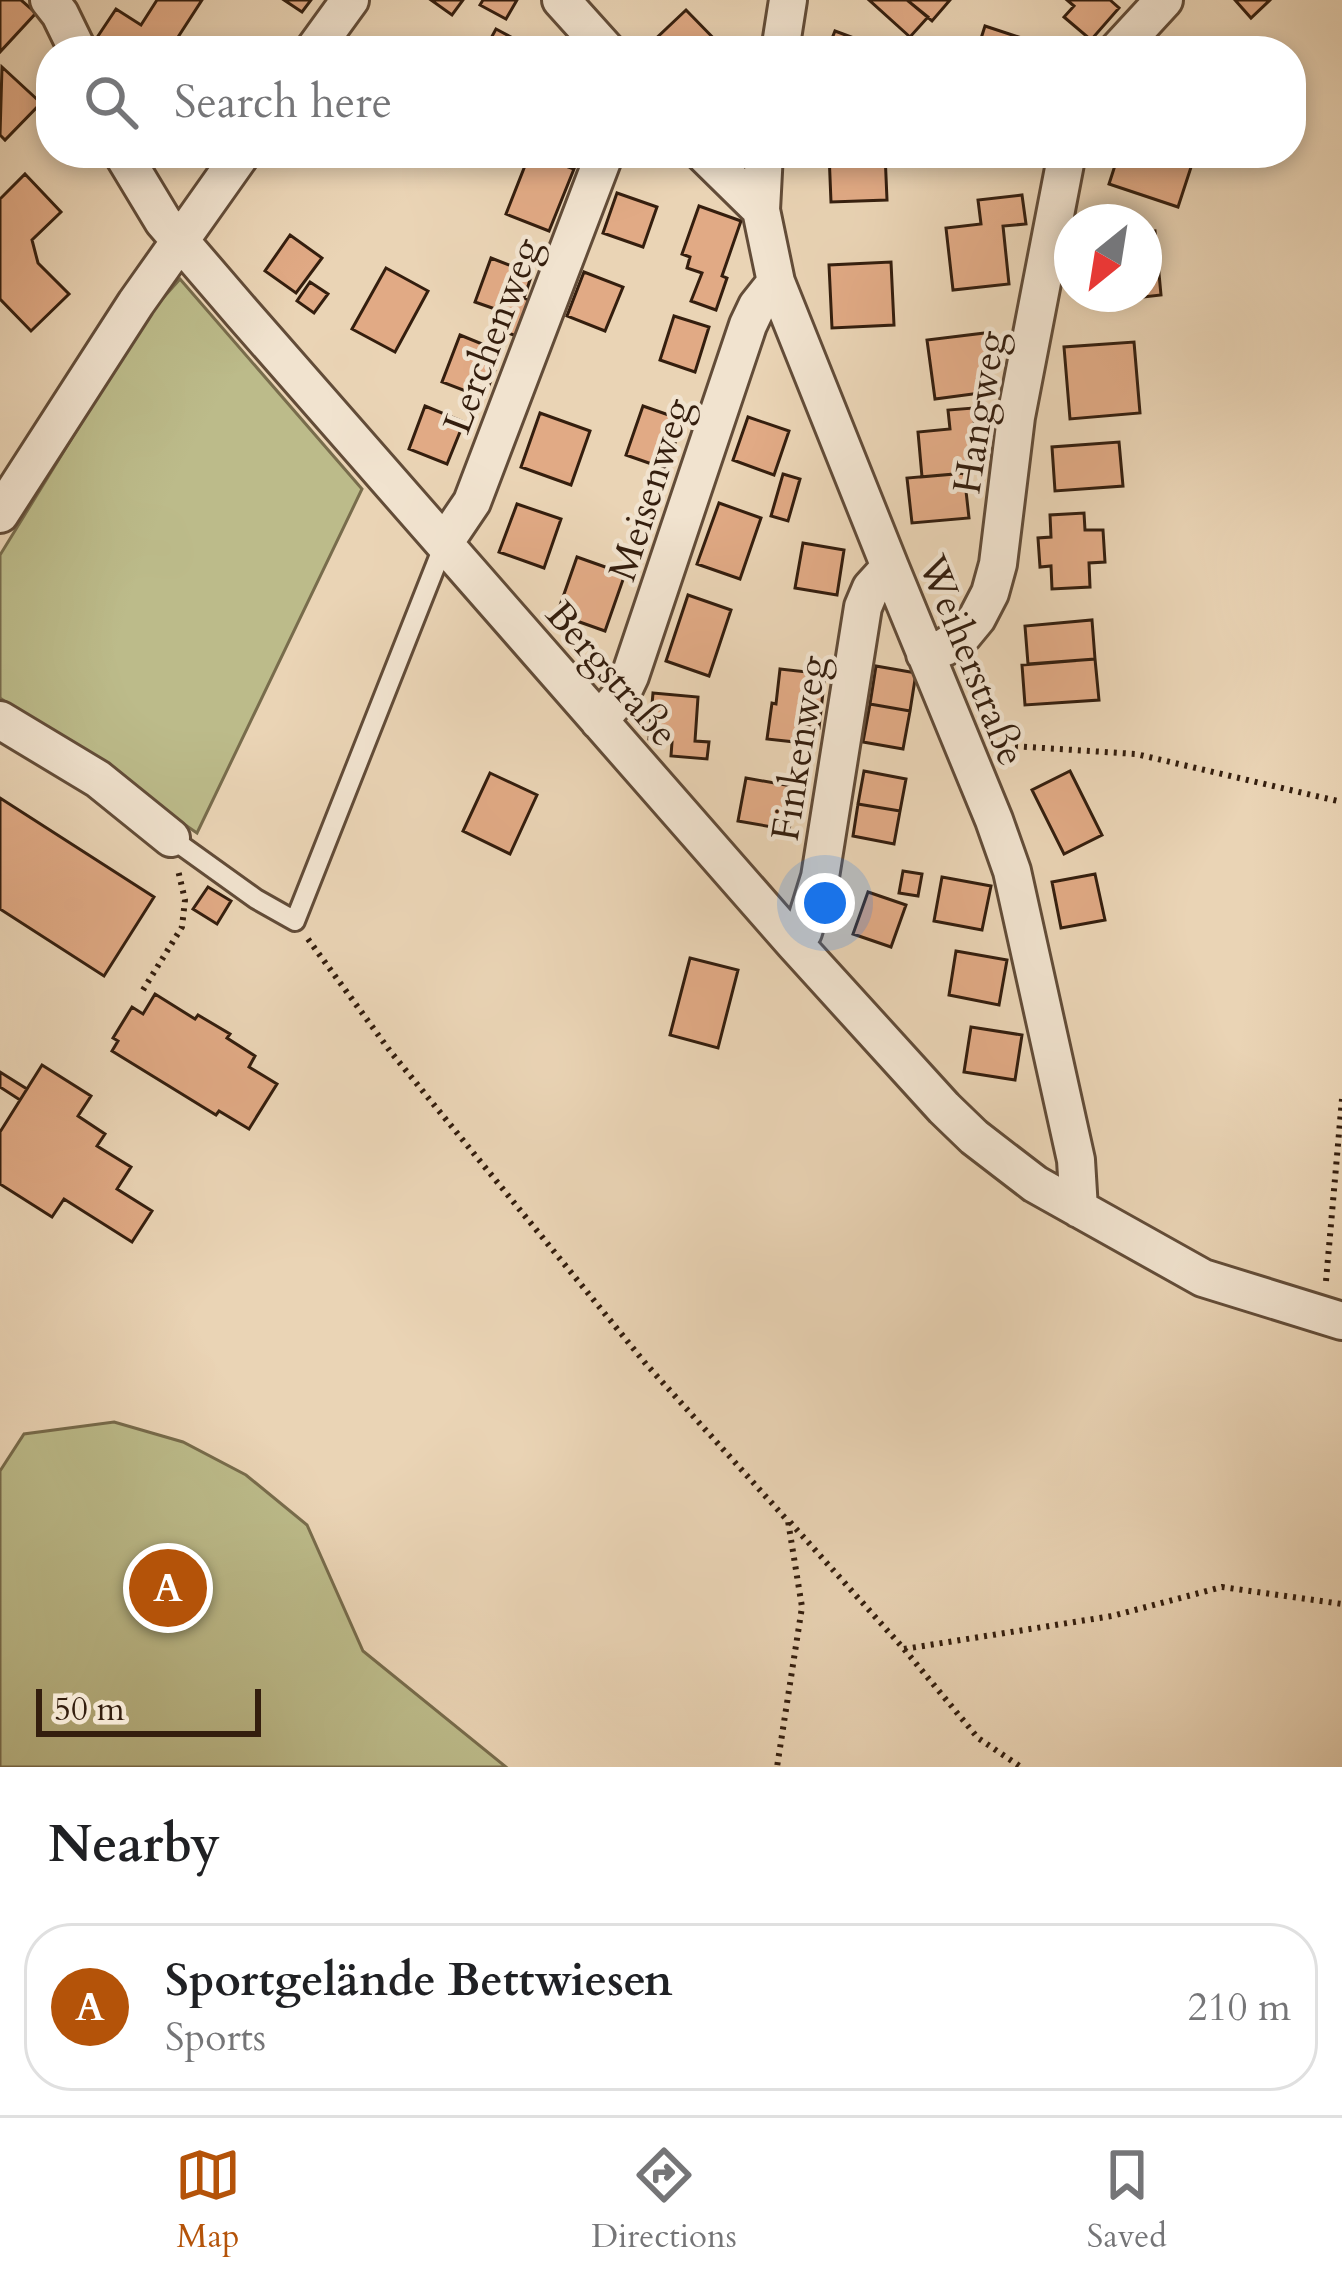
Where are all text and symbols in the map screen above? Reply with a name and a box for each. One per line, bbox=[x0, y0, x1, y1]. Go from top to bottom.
search box bbox=[36, 36, 1306, 168]
icon: search bbox=[78, 69, 144, 135]
text: Search here bbox=[174, 72, 392, 133]
north arrow bbox=[1054, 204, 1162, 312]
street label: Lerchenweg bbox=[431, 230, 554, 441]
street label: Hangweg bbox=[940, 327, 1019, 498]
street label: Meisenweg bbox=[596, 391, 705, 588]
street label: Weiherstraße bbox=[905, 547, 1038, 774]
street label: Bergstraße bbox=[534, 590, 690, 758]
street label: Finkenweg bbox=[759, 652, 840, 845]
your location bbox=[795, 873, 855, 933]
pin: A bbox=[129, 1543, 207, 1633]
scale bar bbox=[36, 1683, 261, 1736]
text: 50 m bbox=[54, 1687, 125, 1732]
text: Nearby bbox=[48, 1810, 220, 1880]
text: Sportgelände Bettwiesen bbox=[165, 1950, 673, 2011]
text: A bbox=[75, 1981, 105, 2034]
text: 210 m bbox=[1188, 1981, 1291, 2034]
text: Sports bbox=[165, 2011, 266, 2064]
tab: Map bbox=[175, 2142, 241, 2259]
tab: Directions bbox=[591, 2142, 737, 2259]
tab: Saved bbox=[1087, 2142, 1167, 2259]

